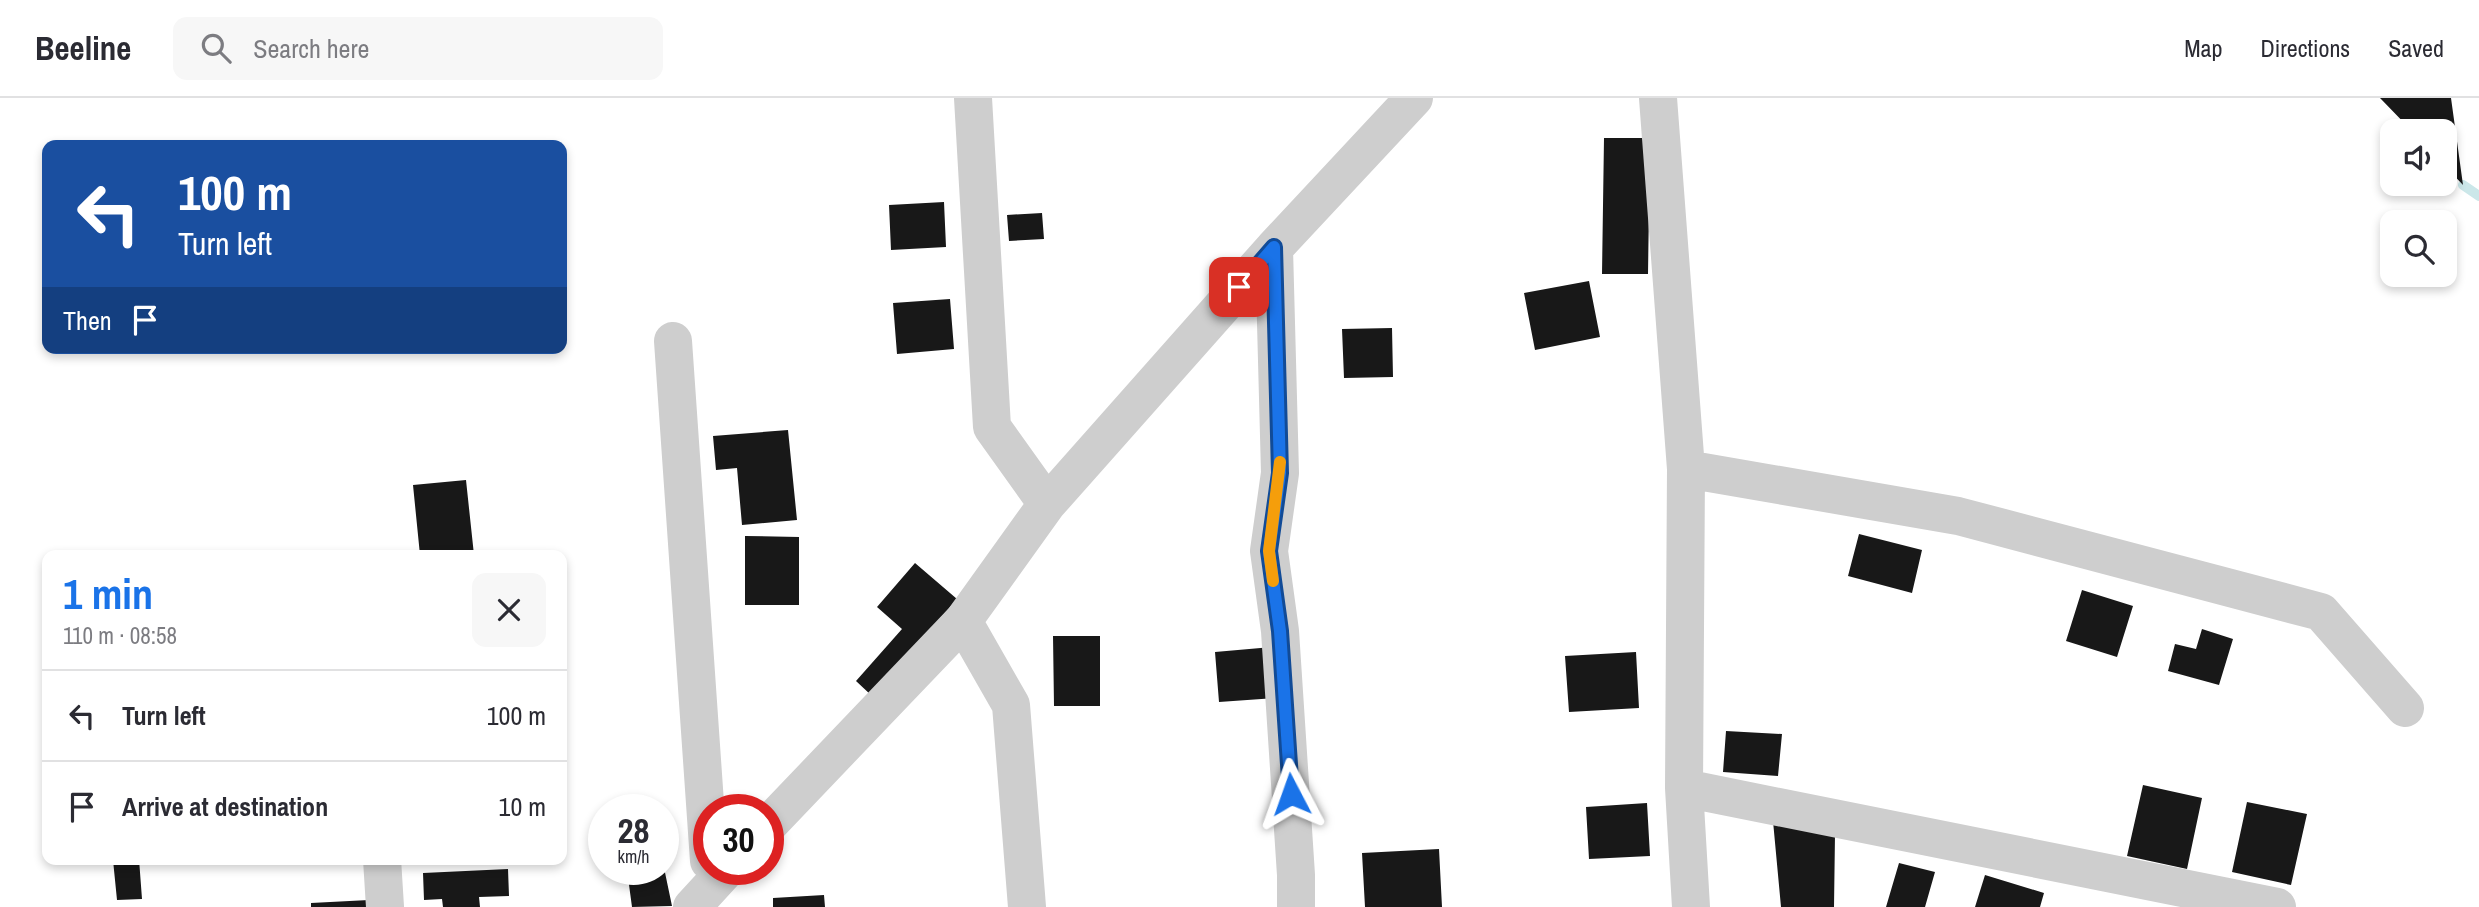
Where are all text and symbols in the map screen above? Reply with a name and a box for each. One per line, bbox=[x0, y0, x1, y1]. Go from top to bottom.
search box bbox=[173, 17, 663, 80]
text: Beeline bbox=[35, 26, 131, 70]
icon: search bbox=[197, 29, 235, 67]
text: Search here bbox=[253, 31, 369, 66]
text: Map bbox=[2184, 32, 2222, 64]
text: Directions bbox=[2260, 32, 2350, 64]
text: Saved bbox=[2388, 32, 2444, 64]
map controls bbox=[2380, 119, 2457, 287]
button: sound bbox=[2380, 119, 2457, 196]
text: 100 m bbox=[178, 159, 292, 225]
icon: left bbox=[63, 168, 154, 259]
button: search bbox=[2380, 210, 2457, 287]
text: Turn left bbox=[178, 222, 272, 265]
pin bbox=[1209, 257, 1269, 317]
icon: arrive bbox=[1220, 268, 1258, 306]
icon: arrive bbox=[126, 301, 164, 339]
text: Then bbox=[63, 303, 112, 338]
text: 1 min bbox=[63, 566, 153, 622]
button: close bbox=[472, 573, 546, 647]
text: 110 m · 08:58 bbox=[63, 620, 177, 651]
icon: left bbox=[63, 697, 101, 735]
text: Turn left bbox=[122, 698, 206, 733]
text: 100 m bbox=[487, 698, 546, 733]
position arrow bbox=[1254, 757, 1328, 831]
icon: arrive bbox=[63, 788, 101, 826]
text: Arrive at destination bbox=[122, 789, 328, 824]
text: 10 m bbox=[499, 789, 546, 824]
speed limit sign: 30 bbox=[693, 794, 784, 885]
text: 28 bbox=[618, 807, 649, 854]
text: km/h bbox=[618, 844, 650, 869]

